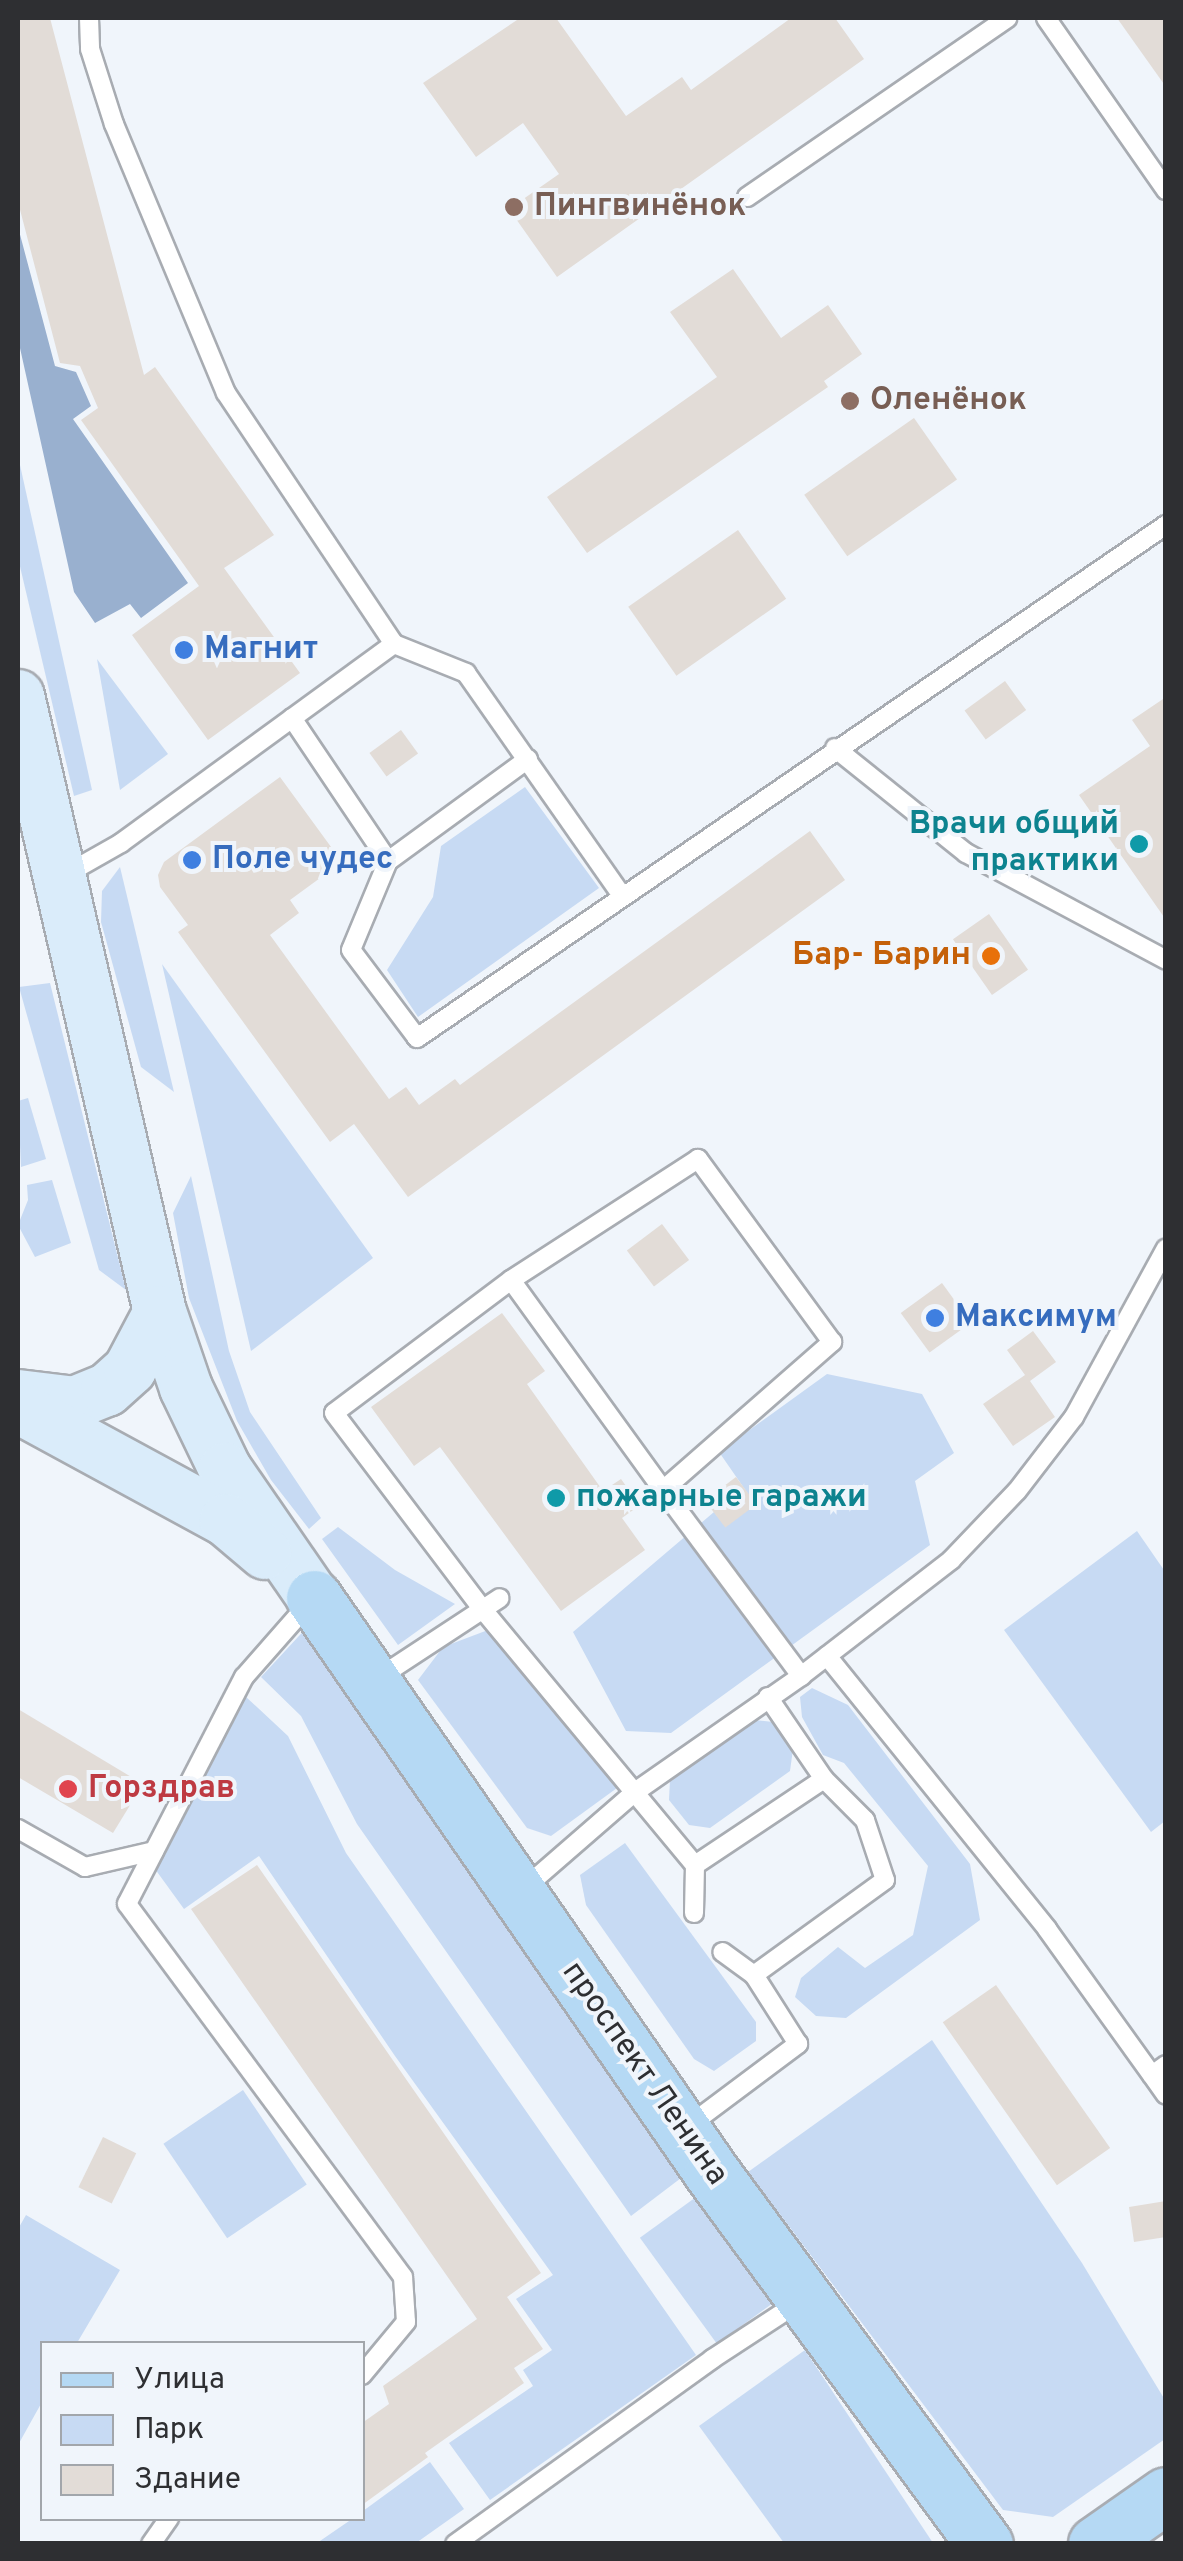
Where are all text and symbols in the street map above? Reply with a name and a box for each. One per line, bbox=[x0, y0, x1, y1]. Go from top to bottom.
place label: Пингвинёнок bbox=[534, 188, 746, 226]
marker: Пингвинёнок bbox=[503, 196, 525, 218]
place label: Оленёнок bbox=[870, 382, 1027, 420]
marker: Оленёнок bbox=[839, 390, 861, 412]
place label: Магнит bbox=[204, 631, 318, 669]
marker: Магнит bbox=[173, 639, 195, 661]
place label: Врачи общий практики bbox=[909, 807, 1119, 882]
marker: Врачи общий практики bbox=[1128, 833, 1150, 855]
place label: Поле чудес bbox=[212, 841, 393, 879]
marker: Поле чудес bbox=[181, 849, 203, 871]
place label: Бар- Барин bbox=[792, 937, 971, 975]
marker: Бар- Барин bbox=[980, 945, 1002, 967]
place label: Максимум bbox=[955, 1299, 1117, 1337]
marker: Максимум bbox=[924, 1307, 946, 1329]
place label: пожарные гаражи bbox=[576, 1479, 867, 1517]
marker: пожарные гаражи bbox=[545, 1487, 567, 1509]
place label: Горздрав bbox=[88, 1770, 235, 1808]
marker: Горздрав bbox=[57, 1778, 79, 1800]
street label: проспект Ленина bbox=[553, 1955, 735, 2193]
legend bbox=[40, 2341, 365, 2521]
text: Улица bbox=[134, 2362, 225, 2399]
text: Парк bbox=[134, 2412, 204, 2449]
text: Здание bbox=[134, 2462, 241, 2499]

